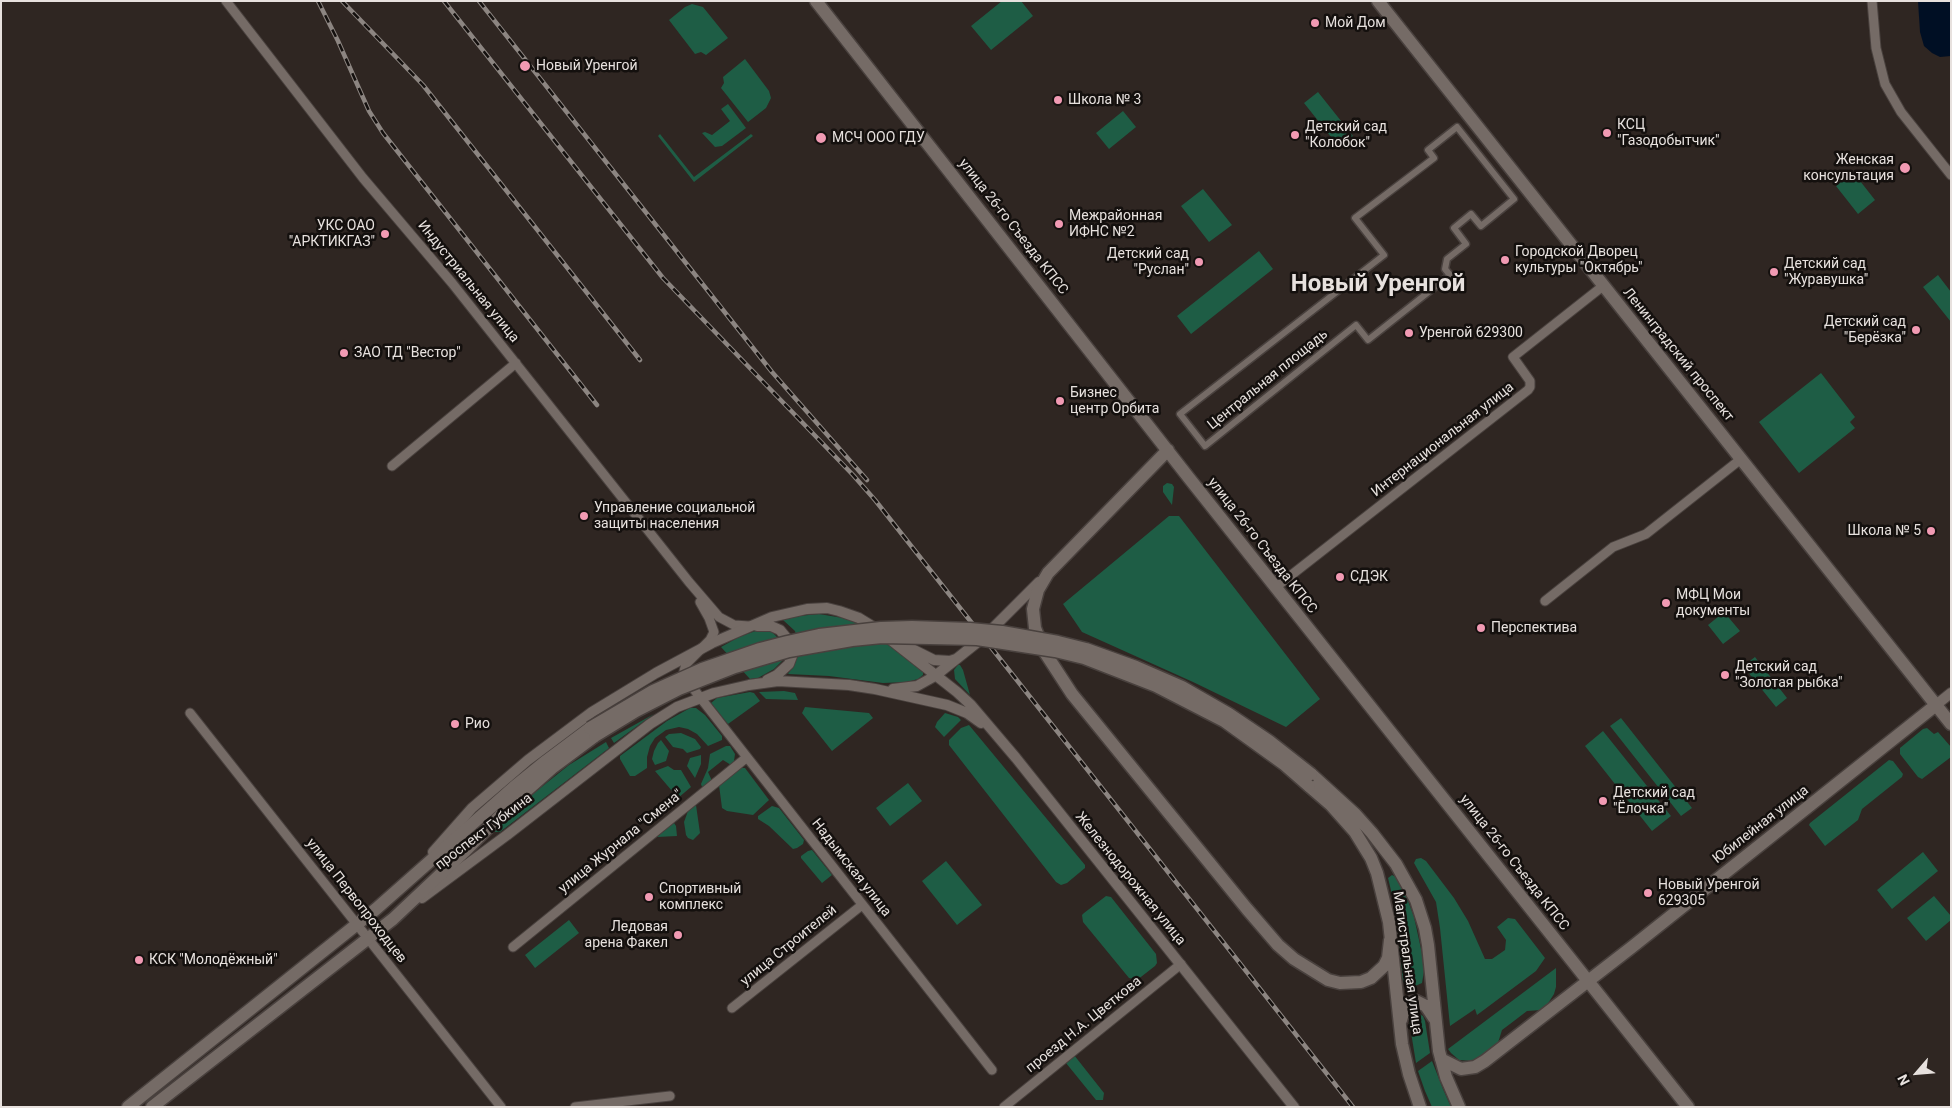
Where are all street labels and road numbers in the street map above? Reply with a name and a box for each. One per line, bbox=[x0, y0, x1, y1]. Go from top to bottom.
street label: улица 26-го Съезда КПСС bbox=[955, 156, 1071, 298]
street label: Индустриальная улица bbox=[414, 218, 522, 346]
street label: Ленинградский проспект bbox=[1619, 285, 1737, 425]
street label: Центральная площадь bbox=[1204, 326, 1332, 434]
street label: Интернациональная улица bbox=[1368, 379, 1518, 501]
street label: улица 26-го Съезда КПСС bbox=[1204, 475, 1320, 617]
street label: Юбилейная улица bbox=[1710, 782, 1812, 868]
street label: улица Журнала "Смена" bbox=[556, 787, 686, 897]
street label: проспект Губкина bbox=[432, 790, 536, 874]
street label: улица 26-го Съезда КПСС bbox=[1456, 792, 1572, 934]
street label: Железнодорожная улица bbox=[1071, 809, 1189, 949]
street label: Надымская улица bbox=[808, 816, 894, 920]
street label: улица Первопроходцев bbox=[302, 835, 410, 967]
street label: Магистральная улица bbox=[1389, 890, 1425, 1036]
street label: улица Строителей bbox=[738, 902, 840, 990]
street label: проезд Н.А. Цветкова bbox=[1023, 973, 1145, 1077]

